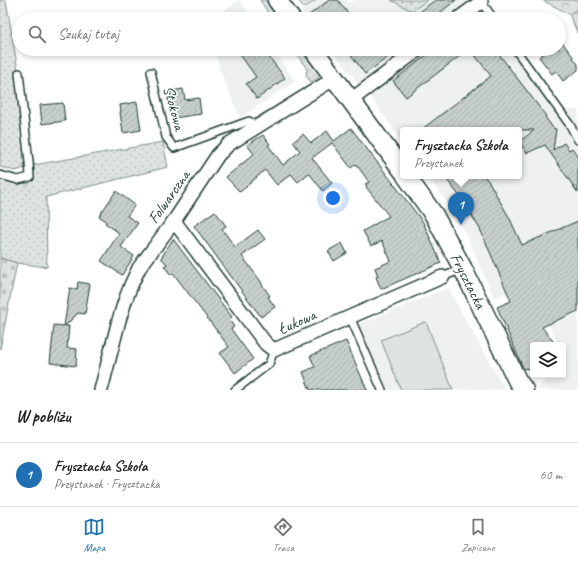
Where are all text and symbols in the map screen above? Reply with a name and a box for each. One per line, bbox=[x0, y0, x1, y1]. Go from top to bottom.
search box bbox=[12, 12, 566, 56]
icon: search bbox=[26, 23, 48, 45]
text: Szukaj tutaj bbox=[58, 25, 119, 44]
street label: Stokowa bbox=[158, 83, 190, 134]
popup bbox=[400, 127, 522, 179]
text: Frysztacka Szkoła bbox=[414, 136, 508, 155]
text: Przystanek bbox=[414, 155, 463, 171]
street label: Folwarczna bbox=[144, 165, 195, 227]
your location bbox=[323, 188, 343, 208]
pin: 1 bbox=[448, 192, 474, 225]
street label: Frysztacka bbox=[446, 250, 491, 313]
street label: Łukowa bbox=[275, 304, 320, 339]
map controls bbox=[530, 342, 566, 378]
button: layers bbox=[530, 342, 566, 378]
text: W pobliżu bbox=[16, 406, 71, 427]
text: Frysztacka Szkoła bbox=[54, 457, 147, 476]
text: 1 bbox=[26, 467, 32, 483]
text: 60 m bbox=[540, 467, 562, 483]
text: Przystanek · Frysztacka bbox=[54, 476, 159, 492]
tab: Mapa bbox=[83, 516, 105, 554]
tab: Trasa bbox=[272, 516, 294, 554]
tab: Zapisane bbox=[461, 516, 495, 554]

